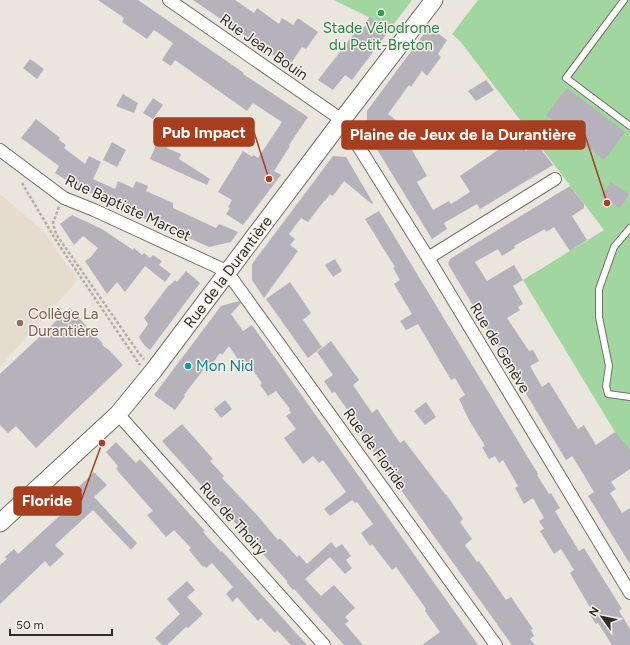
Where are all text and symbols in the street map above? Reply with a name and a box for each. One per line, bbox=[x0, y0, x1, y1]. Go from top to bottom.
marker: Stade Vélodrome du Petit-Breton bbox=[376, 8, 386, 18]
street label: Rue Jean Bouin bbox=[216, 10, 312, 84]
place label: Stade Vélodrome du Petit-Breton bbox=[323, 19, 439, 54]
callout: Pub Impact bbox=[154, 118, 254, 146]
callout: Plaine de Jeux de la Durantière bbox=[342, 121, 585, 149]
text: Pub Impact bbox=[162, 123, 246, 142]
text: Plaine de Jeux de la Durantière bbox=[350, 125, 576, 144]
street label: Rue Baptiste Marcet bbox=[62, 171, 194, 245]
street label: Rue de la Durantière bbox=[180, 213, 276, 331]
street label: Rue de Genève bbox=[466, 300, 534, 396]
place label: Collège La Durantière bbox=[28, 305, 98, 340]
marker: Collège La Durantière bbox=[15, 318, 25, 328]
place label: Mon Nid bbox=[196, 357, 253, 375]
marker: Mon Nid bbox=[183, 361, 193, 371]
street label: Rue de Floride bbox=[339, 405, 411, 493]
street label: Rue de Thoiry bbox=[195, 479, 271, 559]
callout: Floride bbox=[14, 487, 81, 515]
text: Floride bbox=[22, 491, 72, 510]
north arrow bbox=[582, 597, 622, 637]
text: N bbox=[586, 605, 602, 619]
scale bar bbox=[10, 611, 112, 637]
text: 50 m bbox=[16, 618, 44, 632]

